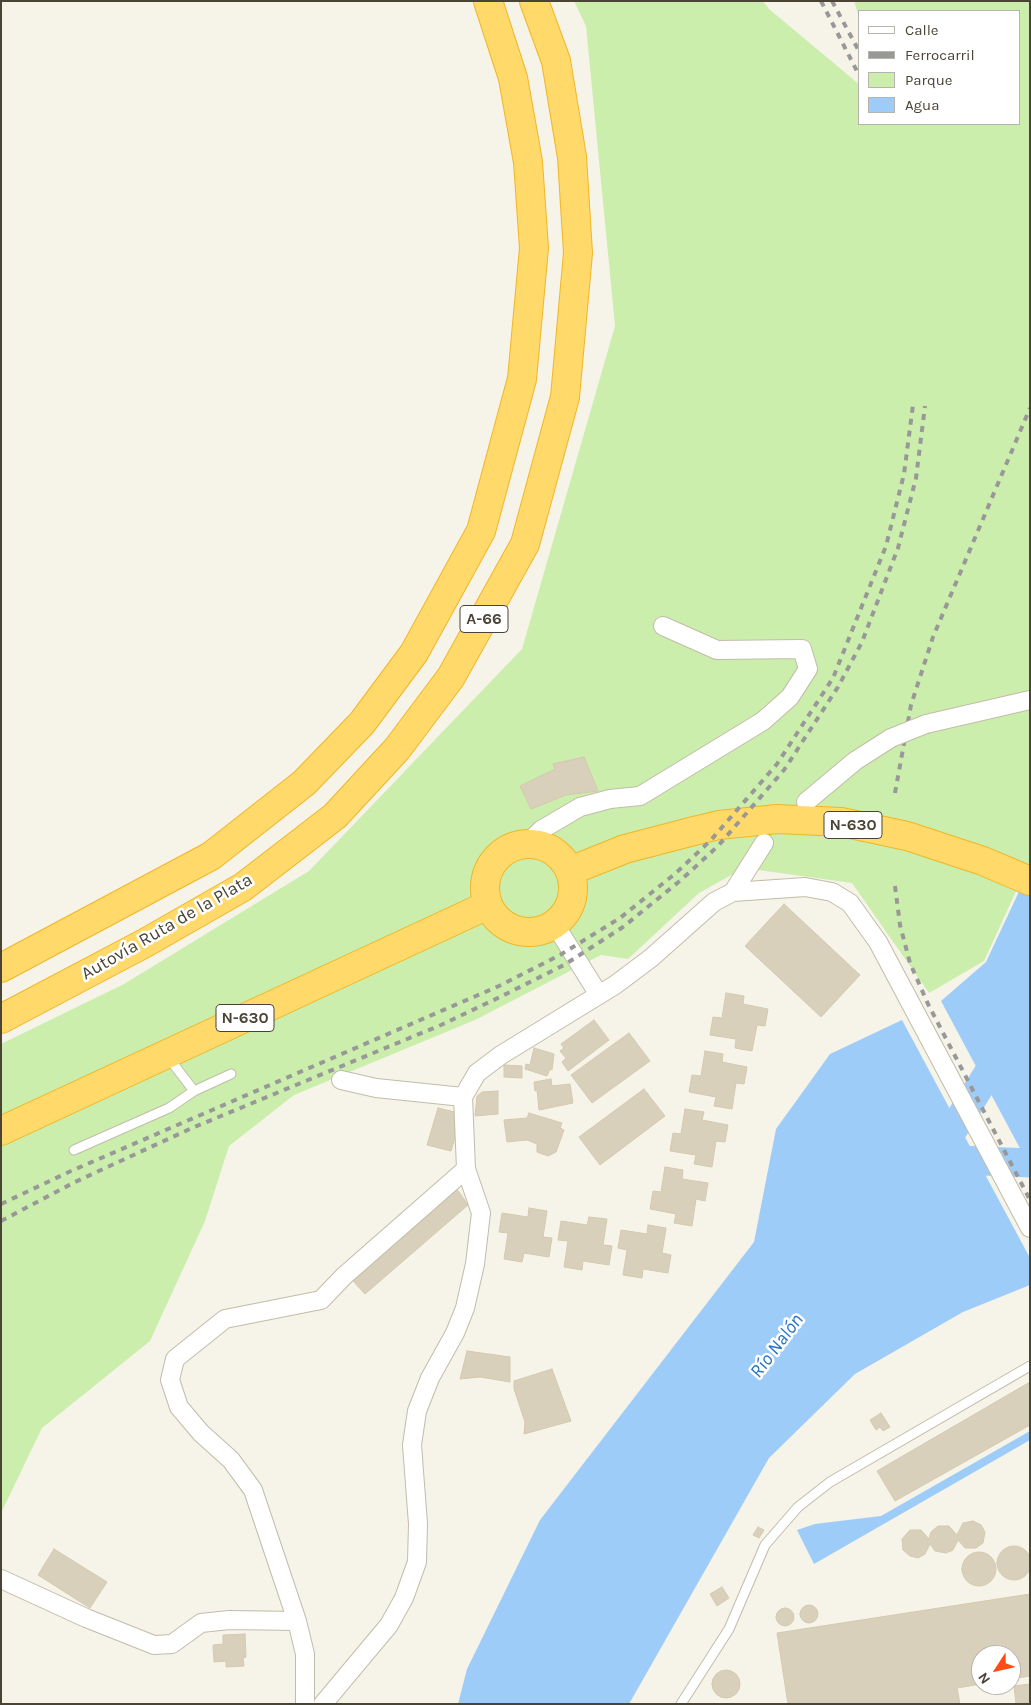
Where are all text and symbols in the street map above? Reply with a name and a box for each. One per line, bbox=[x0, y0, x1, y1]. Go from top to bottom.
legend bbox=[858, 10, 1021, 125]
text: Calle bbox=[905, 21, 939, 39]
text: Ferrocarril bbox=[905, 46, 975, 64]
text: Parque bbox=[905, 71, 953, 89]
text: Agua bbox=[905, 96, 939, 114]
road number: A-66 bbox=[460, 606, 508, 632]
road number: N-630 bbox=[824, 812, 882, 838]
street label: Autovía Ruta de la Plata bbox=[77, 869, 257, 985]
road number: N-630 bbox=[216, 1004, 274, 1032]
water label: Río Nalón bbox=[745, 1309, 809, 1383]
north arrow bbox=[971, 1645, 1021, 1695]
text: N bbox=[974, 1669, 994, 1687]

